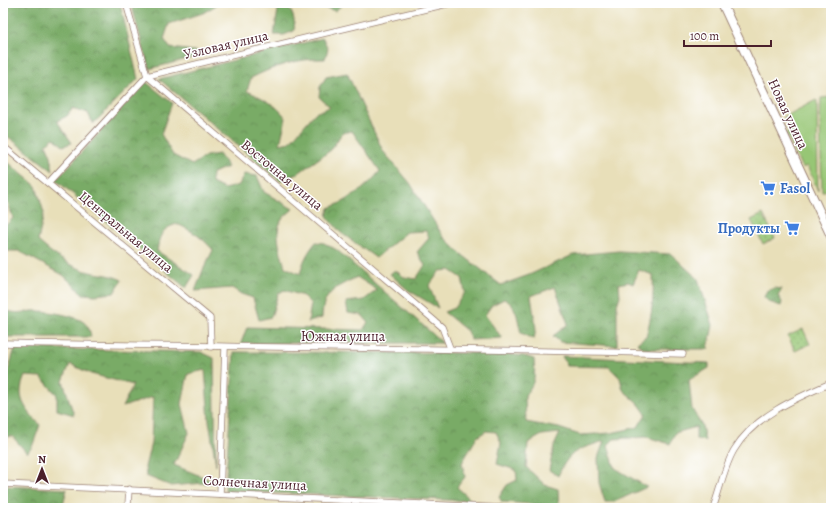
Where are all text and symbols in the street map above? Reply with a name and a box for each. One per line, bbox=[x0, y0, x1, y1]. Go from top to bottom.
scale bar bbox=[684, 22, 771, 48]
street label: Узловая улица bbox=[182, 26, 271, 64]
text: 100 m bbox=[690, 28, 719, 44]
street label: Новая улица bbox=[763, 76, 813, 153]
street label: Восточная улица bbox=[237, 135, 327, 215]
supermarket icon: Fasol bbox=[759, 179, 777, 197]
place label: Fasol bbox=[780, 179, 811, 198]
street label: Центральная улица bbox=[75, 187, 178, 277]
place label: Продукты bbox=[718, 219, 780, 238]
supermarket icon: Продукты bbox=[783, 219, 801, 237]
street label: Южная улица bbox=[301, 327, 386, 346]
north arrow bbox=[22, 449, 62, 489]
text: N bbox=[38, 452, 46, 467]
street label: Солнечная улица bbox=[203, 471, 308, 495]

